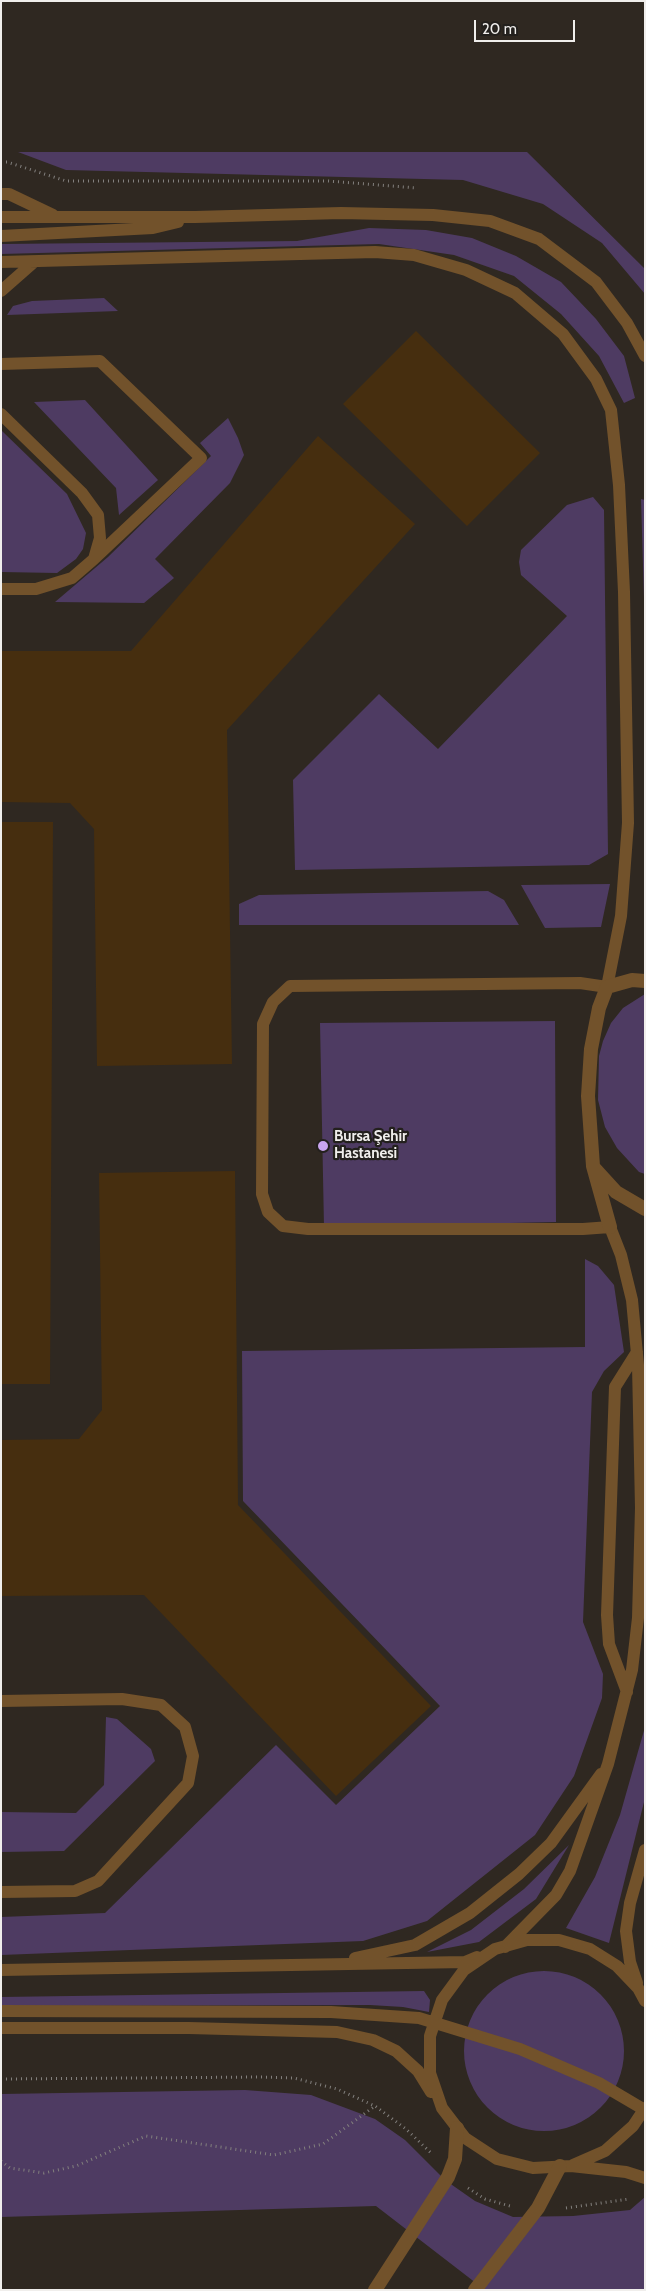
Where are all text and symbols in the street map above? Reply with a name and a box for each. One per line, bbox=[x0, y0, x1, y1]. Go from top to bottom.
scale bar bbox=[476, 10, 577, 42]
text: 20 m bbox=[482, 20, 517, 38]
place label: Bursa Şehir Hastanesi bbox=[334, 1128, 407, 1163]
marker: Bursa Şehir Hastanesi bbox=[316, 1139, 330, 1153]

